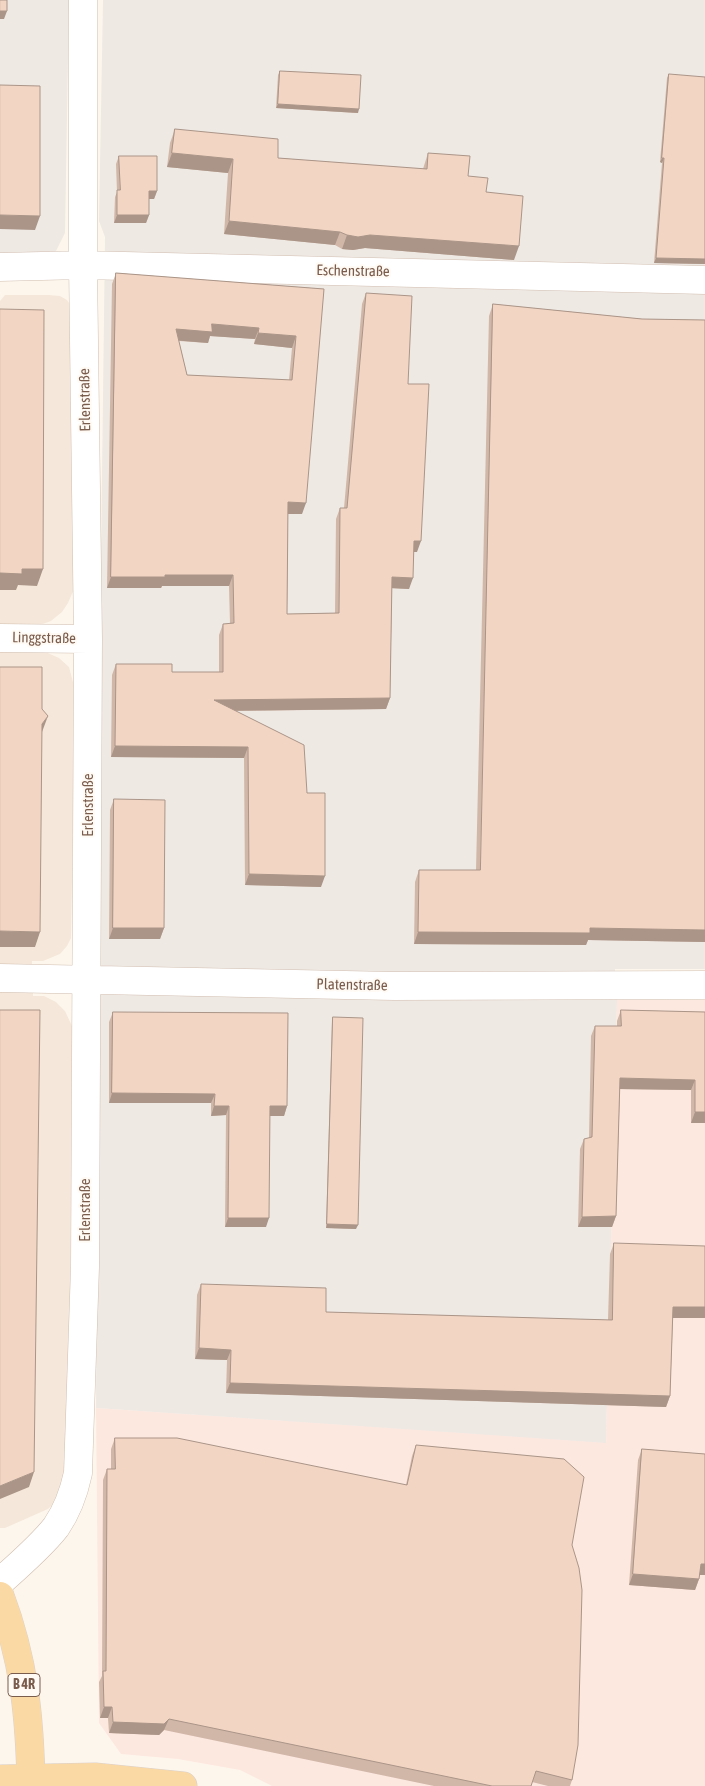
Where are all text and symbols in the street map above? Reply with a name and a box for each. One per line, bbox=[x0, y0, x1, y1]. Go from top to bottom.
street label: Eschenstraße bbox=[316, 261, 390, 281]
street label: Erlenstraße bbox=[75, 368, 95, 432]
street label: Linggstraße bbox=[12, 628, 76, 648]
street label: Erlenstraße bbox=[79, 773, 97, 837]
street label: Platenstraße bbox=[316, 975, 388, 995]
street label: Erlenstraße bbox=[76, 1178, 94, 1242]
road number: B 4R bbox=[8, 1674, 40, 1696]

